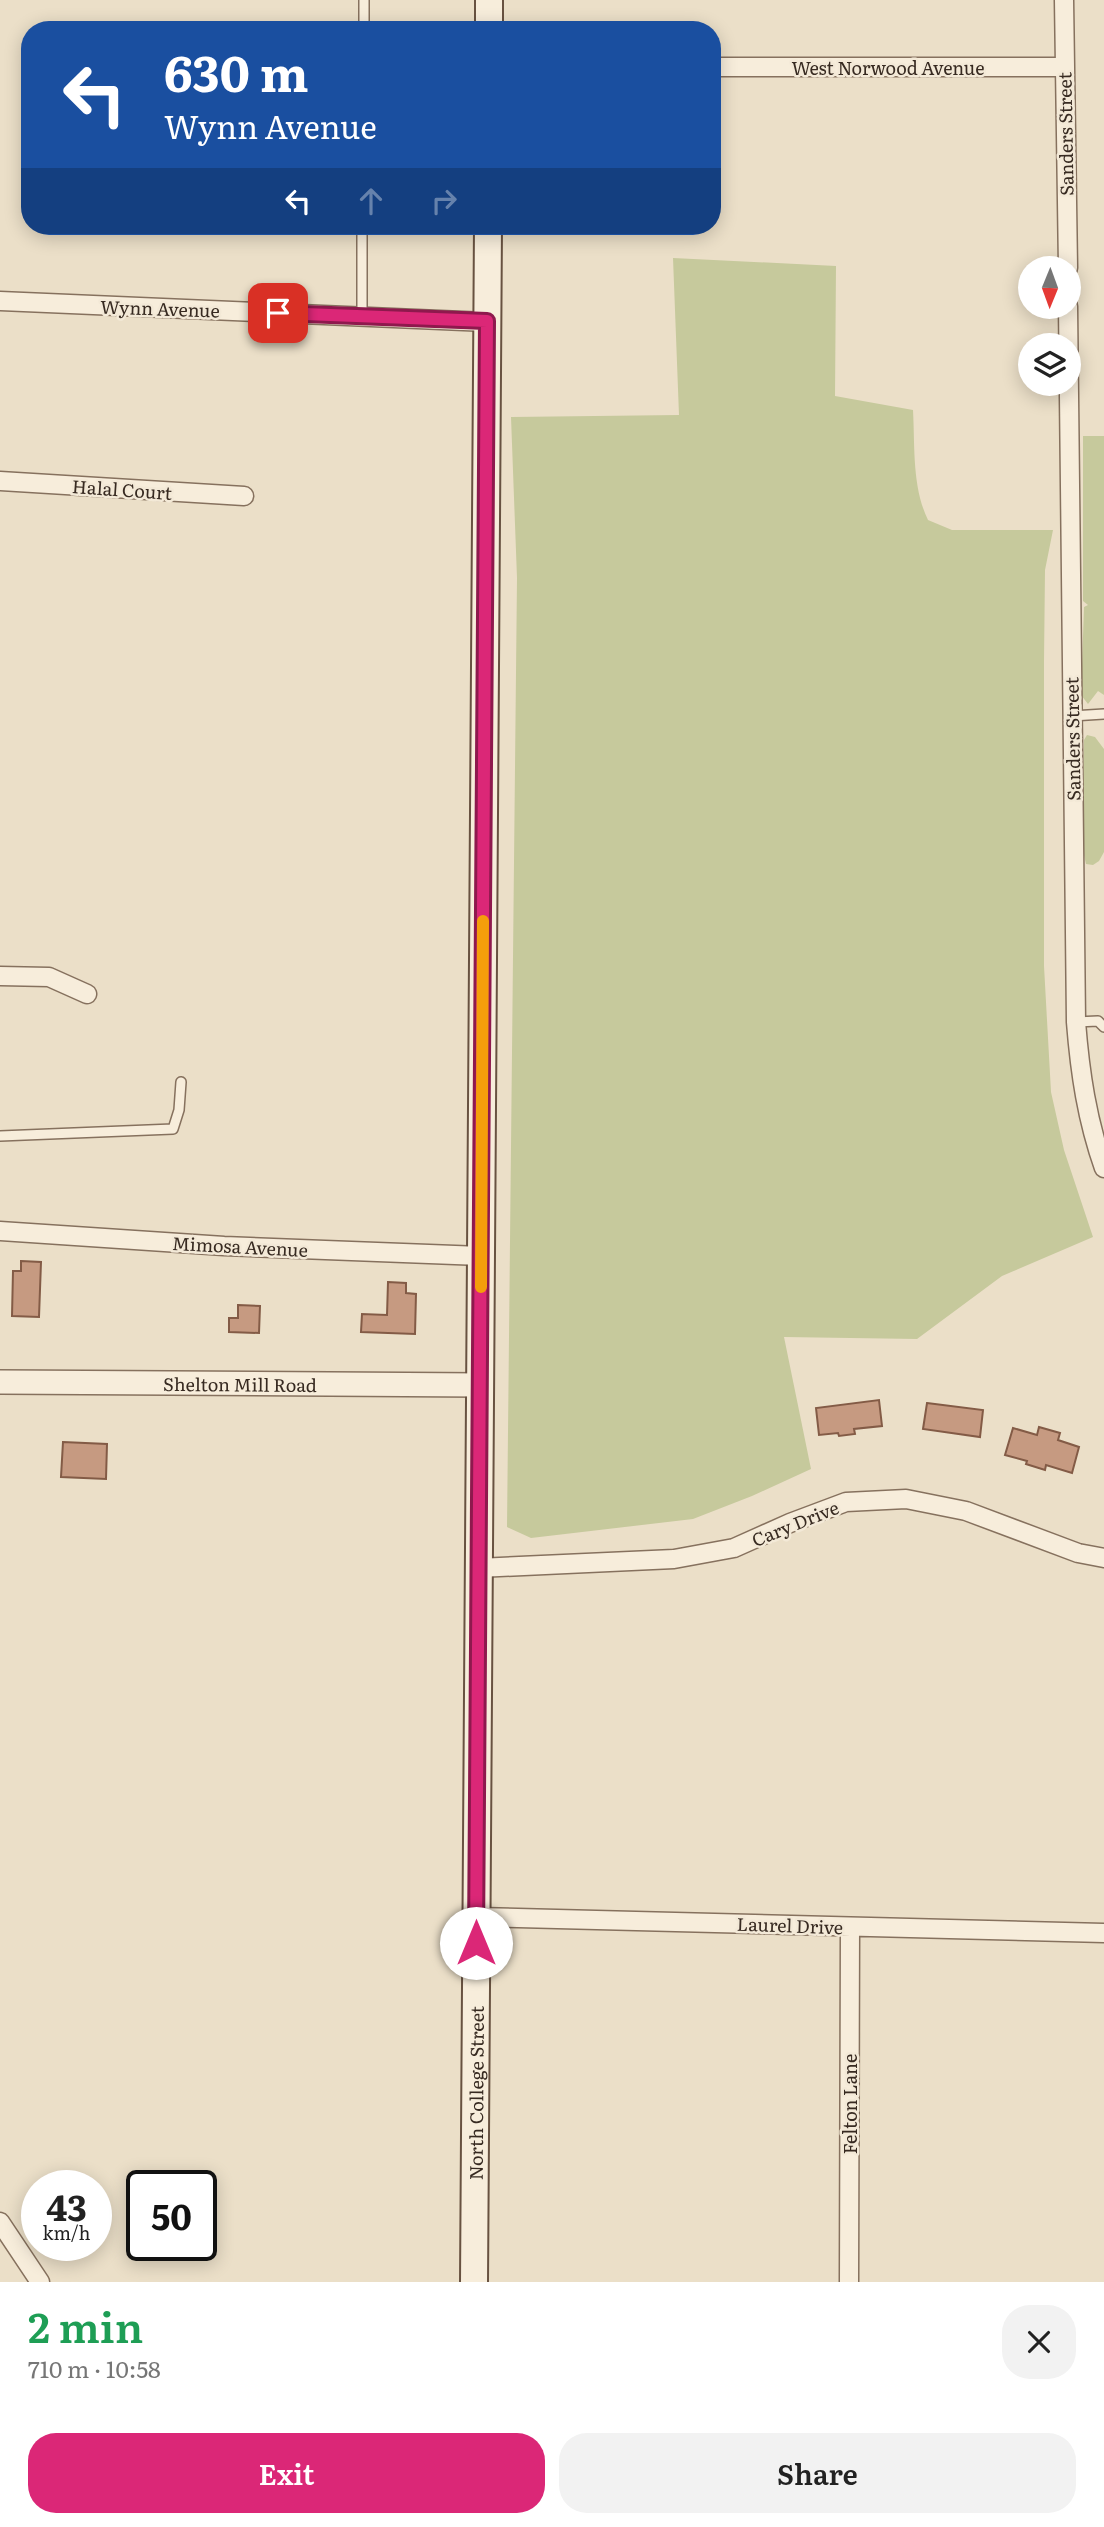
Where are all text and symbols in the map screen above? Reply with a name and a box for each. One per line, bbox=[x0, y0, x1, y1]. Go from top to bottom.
text: 630 m bbox=[164, 34, 309, 107]
icon: left bbox=[49, 49, 140, 140]
street label: West Norwood Avenue bbox=[791, 54, 985, 81]
street label: Sanders Street bbox=[1050, 71, 1080, 196]
text: Wynn Avenue bbox=[164, 101, 377, 149]
icon: left bbox=[279, 182, 317, 220]
icon: ahead bbox=[352, 182, 390, 220]
icon: right bbox=[425, 182, 463, 220]
north arrow bbox=[1018, 256, 1082, 318]
map controls bbox=[1018, 256, 1081, 396]
pin bbox=[248, 283, 308, 343]
street label: Wynn Avenue bbox=[100, 292, 220, 324]
icon: arrive bbox=[259, 294, 297, 332]
button: layers bbox=[1018, 333, 1081, 396]
street label: Halal Court bbox=[71, 472, 174, 506]
street label: Sanders Street bbox=[1057, 676, 1087, 801]
street label: Mimosa Avenue bbox=[171, 1229, 309, 1263]
street label: Shelton Mill Road bbox=[163, 1370, 317, 1397]
street label: Cary Drive bbox=[747, 1493, 843, 1553]
position arrow bbox=[439, 1906, 513, 1980]
street label: Laurel Drive bbox=[736, 1910, 844, 1940]
street label: North College Street bbox=[461, 2005, 489, 2180]
street label: Felton Lane bbox=[836, 2054, 863, 2154]
speed limit sign: 50 bbox=[126, 2170, 217, 2261]
text: 43 bbox=[46, 2180, 87, 2232]
text: km/h bbox=[43, 2219, 90, 2246]
text: 2 min bbox=[28, 2294, 143, 2356]
button: close bbox=[1002, 2305, 1076, 2379]
text: 710 m · 10:58 bbox=[28, 2351, 161, 2385]
button: Exit bbox=[28, 2433, 545, 2513]
button: Share bbox=[559, 2433, 1076, 2513]

